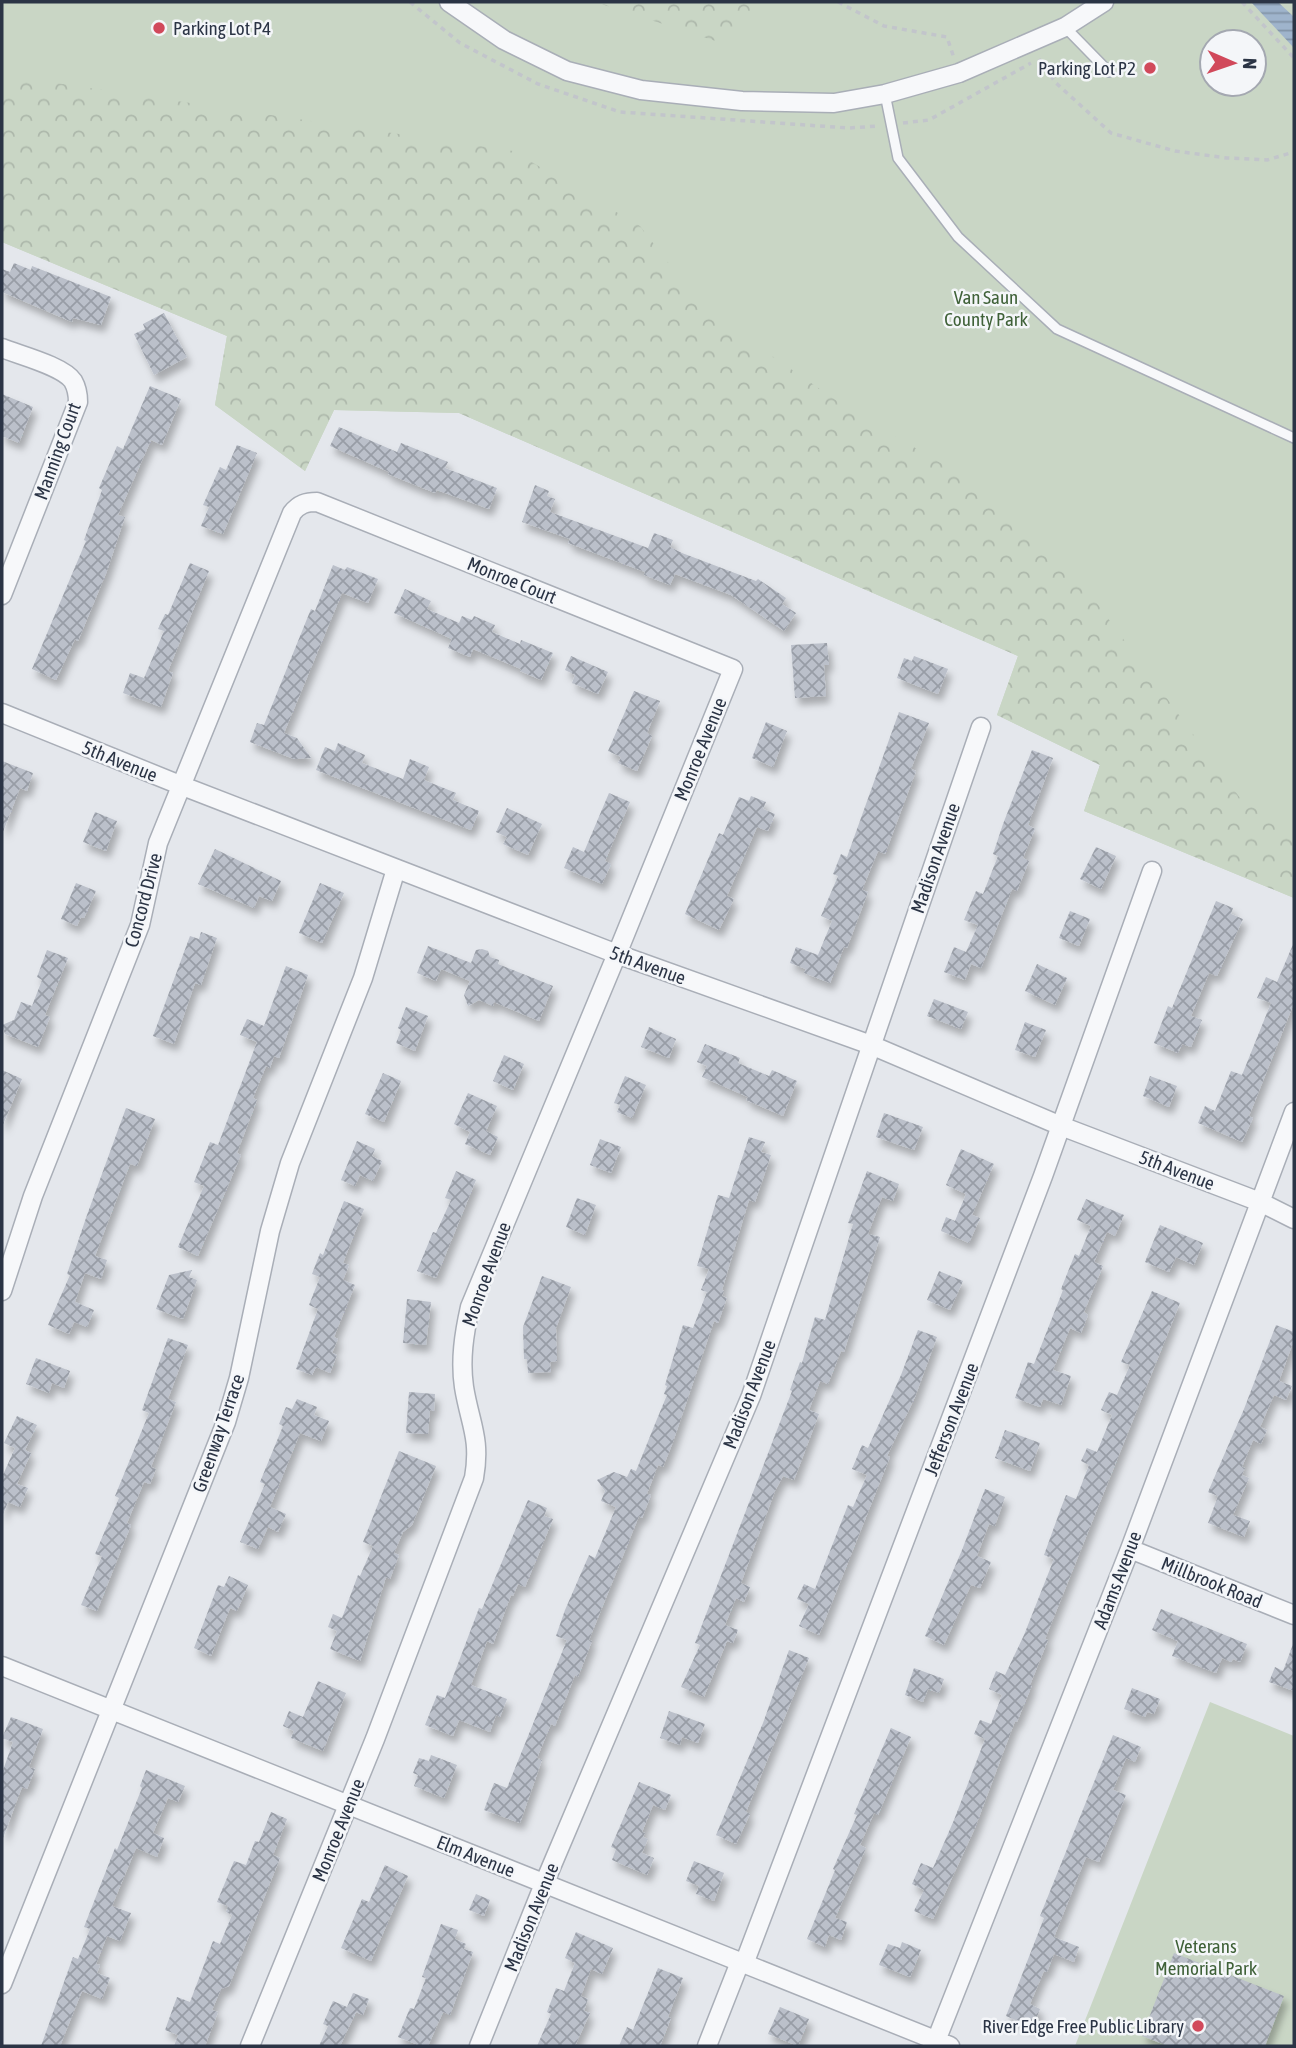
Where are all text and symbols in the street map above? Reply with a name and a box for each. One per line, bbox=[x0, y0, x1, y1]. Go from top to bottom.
place label: Parking Lot P4 bbox=[173, 17, 271, 39]
marker: Parking Lot P4 bbox=[151, 20, 167, 36]
north arrow bbox=[1198, 28, 1268, 98]
place label: Parking Lot P2 bbox=[1038, 57, 1136, 79]
text: N bbox=[1239, 58, 1261, 70]
marker: Parking Lot P2 bbox=[1142, 60, 1158, 76]
park label: Van Saun County Park bbox=[944, 286, 1028, 330]
street label: Manning Court bbox=[29, 399, 85, 503]
street label: Monroe Court bbox=[464, 552, 560, 608]
street label: Monroe Avenue bbox=[669, 694, 731, 804]
street label: 5th Avenue bbox=[79, 736, 161, 786]
street label: Madison Avenue bbox=[906, 800, 964, 916]
street label: Concord Drive bbox=[120, 850, 166, 950]
street label: 5th Avenue bbox=[607, 941, 689, 989]
street label: 5th Avenue bbox=[1136, 1146, 1218, 1194]
street label: Monroe Avenue bbox=[457, 1219, 515, 1329]
street label: Madison Avenue bbox=[718, 1336, 780, 1452]
street label: Jefferson Avenue bbox=[919, 1359, 983, 1479]
street label: Greenway Terrace bbox=[187, 1371, 249, 1495]
street label: Adams Avenue bbox=[1088, 1528, 1146, 1632]
street label: Millbrook Road bbox=[1158, 1552, 1266, 1612]
street label: Monroe Avenue bbox=[307, 1775, 369, 1885]
street label: Elm Avenue bbox=[434, 1830, 518, 1882]
street label: Madison Avenue bbox=[499, 1860, 563, 1974]
park label: Veterans Memorial Park bbox=[1155, 1935, 1258, 1979]
place label: River Edge Free Public Library bbox=[982, 2015, 1184, 2037]
marker: River Edge Free Public Library bbox=[1190, 2018, 1206, 2034]

